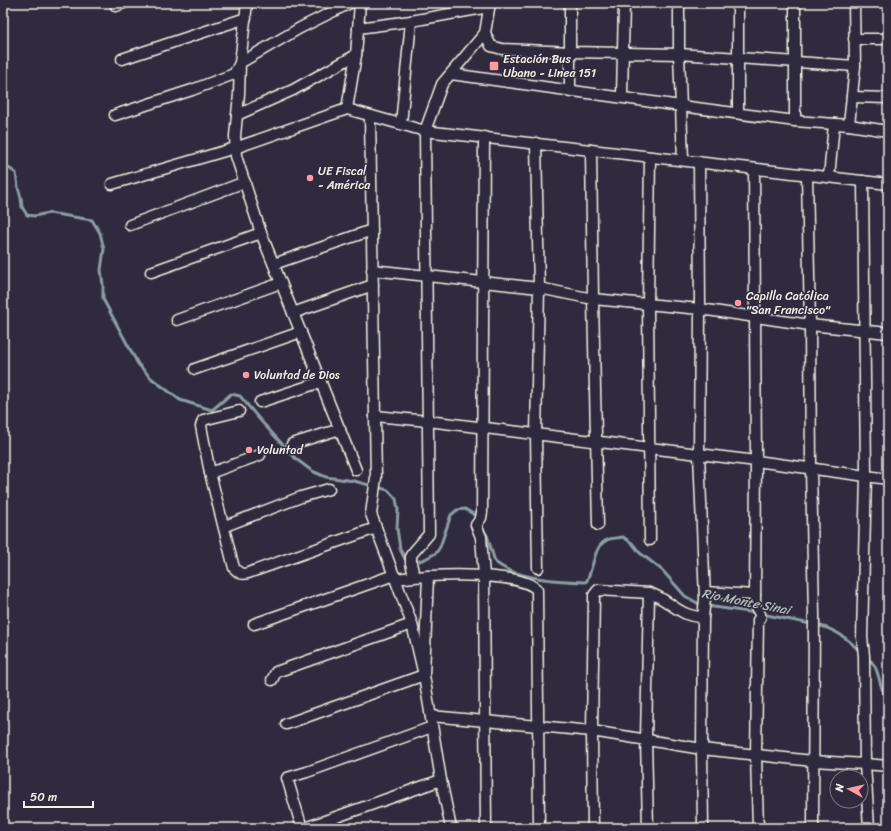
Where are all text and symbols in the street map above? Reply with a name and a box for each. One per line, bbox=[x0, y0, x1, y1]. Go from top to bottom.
place label: Estación Bus Ubano - Linea 151 bbox=[503, 48, 596, 84]
marker: Estación Bus Ubano - Linea 151 bbox=[488, 60, 500, 72]
place label: UE Fiscal - América bbox=[318, 160, 371, 196]
marker: UE Fiscal - América bbox=[305, 173, 315, 183]
place label: Capilla Católica "San Francisco" bbox=[746, 285, 831, 321]
marker: Capilla Católica "San Francisco" bbox=[733, 298, 743, 308]
place label: Voluntad de Dios bbox=[254, 364, 340, 386]
marker: Voluntad de Dios bbox=[241, 370, 251, 380]
place label: Voluntad bbox=[257, 439, 304, 461]
marker: Voluntad bbox=[244, 445, 254, 455]
water label: Rio Monte Sinai bbox=[700, 582, 794, 622]
north arrow bbox=[829, 769, 869, 809]
text: N bbox=[830, 782, 850, 794]
scale bar bbox=[24, 783, 93, 809]
text: 50 m bbox=[30, 786, 57, 808]

